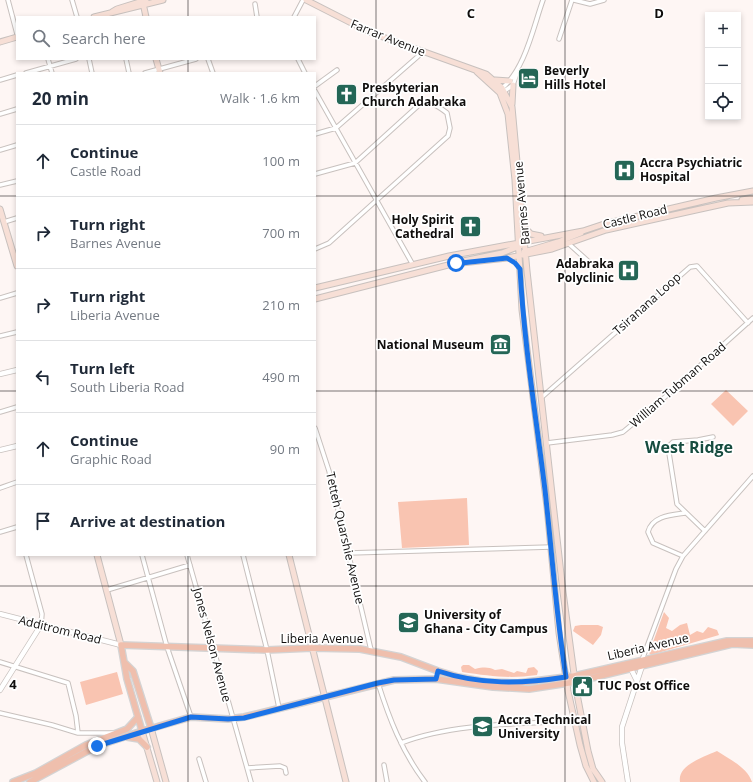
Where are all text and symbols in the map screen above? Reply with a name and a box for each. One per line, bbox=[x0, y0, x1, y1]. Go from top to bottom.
text: C bbox=[467, 4, 475, 22]
text: D bbox=[654, 4, 664, 22]
map controls bbox=[705, 12, 741, 120]
button: + bbox=[705, 12, 741, 48]
street label: Farrar Avenue bbox=[348, 15, 428, 60]
search box bbox=[16, 16, 316, 60]
icon: search bbox=[30, 27, 52, 49]
text: Search here bbox=[62, 28, 146, 48]
button: − bbox=[705, 48, 741, 84]
place label: Beverly Hills Hotel bbox=[544, 62, 606, 93]
hotel icon: Beverly Hills Hotel bbox=[515, 65, 541, 91]
place label: Presbyterian Church Adabraka bbox=[362, 79, 466, 110]
church icon: Presbyterian Church Adabraka bbox=[334, 82, 360, 108]
button: locate bbox=[705, 84, 741, 120]
text: 20 min bbox=[32, 87, 89, 110]
text: Walk · 1.6 km bbox=[220, 89, 300, 107]
text: Continue bbox=[70, 142, 138, 162]
icon: ahead bbox=[32, 150, 54, 172]
text: 100 m bbox=[262, 152, 300, 170]
place label: Accra Psychiatric Hospital bbox=[640, 154, 742, 185]
hospital icon: Accra Psychiatric Hospital bbox=[612, 157, 638, 183]
street label: Barnes Avenue bbox=[509, 160, 534, 246]
text: Castle Road bbox=[70, 162, 141, 180]
street label: Castle Road bbox=[601, 200, 669, 233]
place label: Holy Spirit Cathedral bbox=[392, 211, 454, 242]
text: Turn right bbox=[70, 214, 145, 234]
church icon: Holy Spirit Cathedral bbox=[457, 214, 483, 240]
icon: right bbox=[32, 222, 54, 244]
text: 700 m bbox=[262, 224, 300, 242]
text: Barnes Avenue bbox=[70, 234, 161, 252]
route start bbox=[447, 254, 465, 272]
place label: Adabraka Polyclinic bbox=[556, 255, 614, 286]
hospital icon: Adabraka Polyclinic bbox=[616, 258, 642, 284]
street label: Tsiranana Loop bbox=[609, 268, 684, 339]
text: Turn right bbox=[70, 286, 145, 306]
icon: right bbox=[32, 294, 54, 316]
text: 210 m bbox=[262, 296, 300, 314]
text: Liberia Avenue bbox=[70, 306, 160, 324]
museum icon: National Museum bbox=[487, 332, 513, 358]
place label: National Museum bbox=[377, 336, 484, 353]
street label: William Tubman Road bbox=[626, 338, 729, 431]
text: Turn left bbox=[70, 358, 135, 378]
icon: left bbox=[32, 366, 54, 388]
text: 490 m bbox=[262, 368, 300, 386]
text: South Liberia Road bbox=[70, 378, 184, 396]
text: Continue bbox=[70, 430, 138, 450]
district label: West Ridge bbox=[645, 436, 733, 458]
icon: ahead bbox=[32, 438, 54, 460]
text: 90 m bbox=[270, 440, 300, 458]
text: Graphic Road bbox=[70, 450, 152, 468]
street label: Tetteh Quarshie Avenue bbox=[322, 470, 369, 606]
icon: arrive bbox=[32, 510, 54, 532]
text: Arrive at destination bbox=[70, 511, 225, 531]
street label: Jones Nelson Avenue bbox=[189, 585, 236, 704]
place label: University of Ghana - City Campus bbox=[424, 606, 548, 637]
school or university icon: University of Ghana - City Campus bbox=[396, 609, 422, 635]
street label: Additrom Road bbox=[17, 611, 103, 648]
street label: Liberia Avenue bbox=[606, 629, 690, 664]
street label: Liberia Avenue bbox=[281, 630, 364, 647]
public building icon: TUC Post Office bbox=[570, 673, 596, 699]
text: 4 bbox=[9, 675, 17, 693]
place label: TUC Post Office bbox=[598, 677, 690, 694]
place label: Accra Technical University bbox=[498, 711, 591, 742]
school or university icon: Accra Technical University bbox=[470, 714, 496, 740]
route end bbox=[88, 737, 106, 755]

